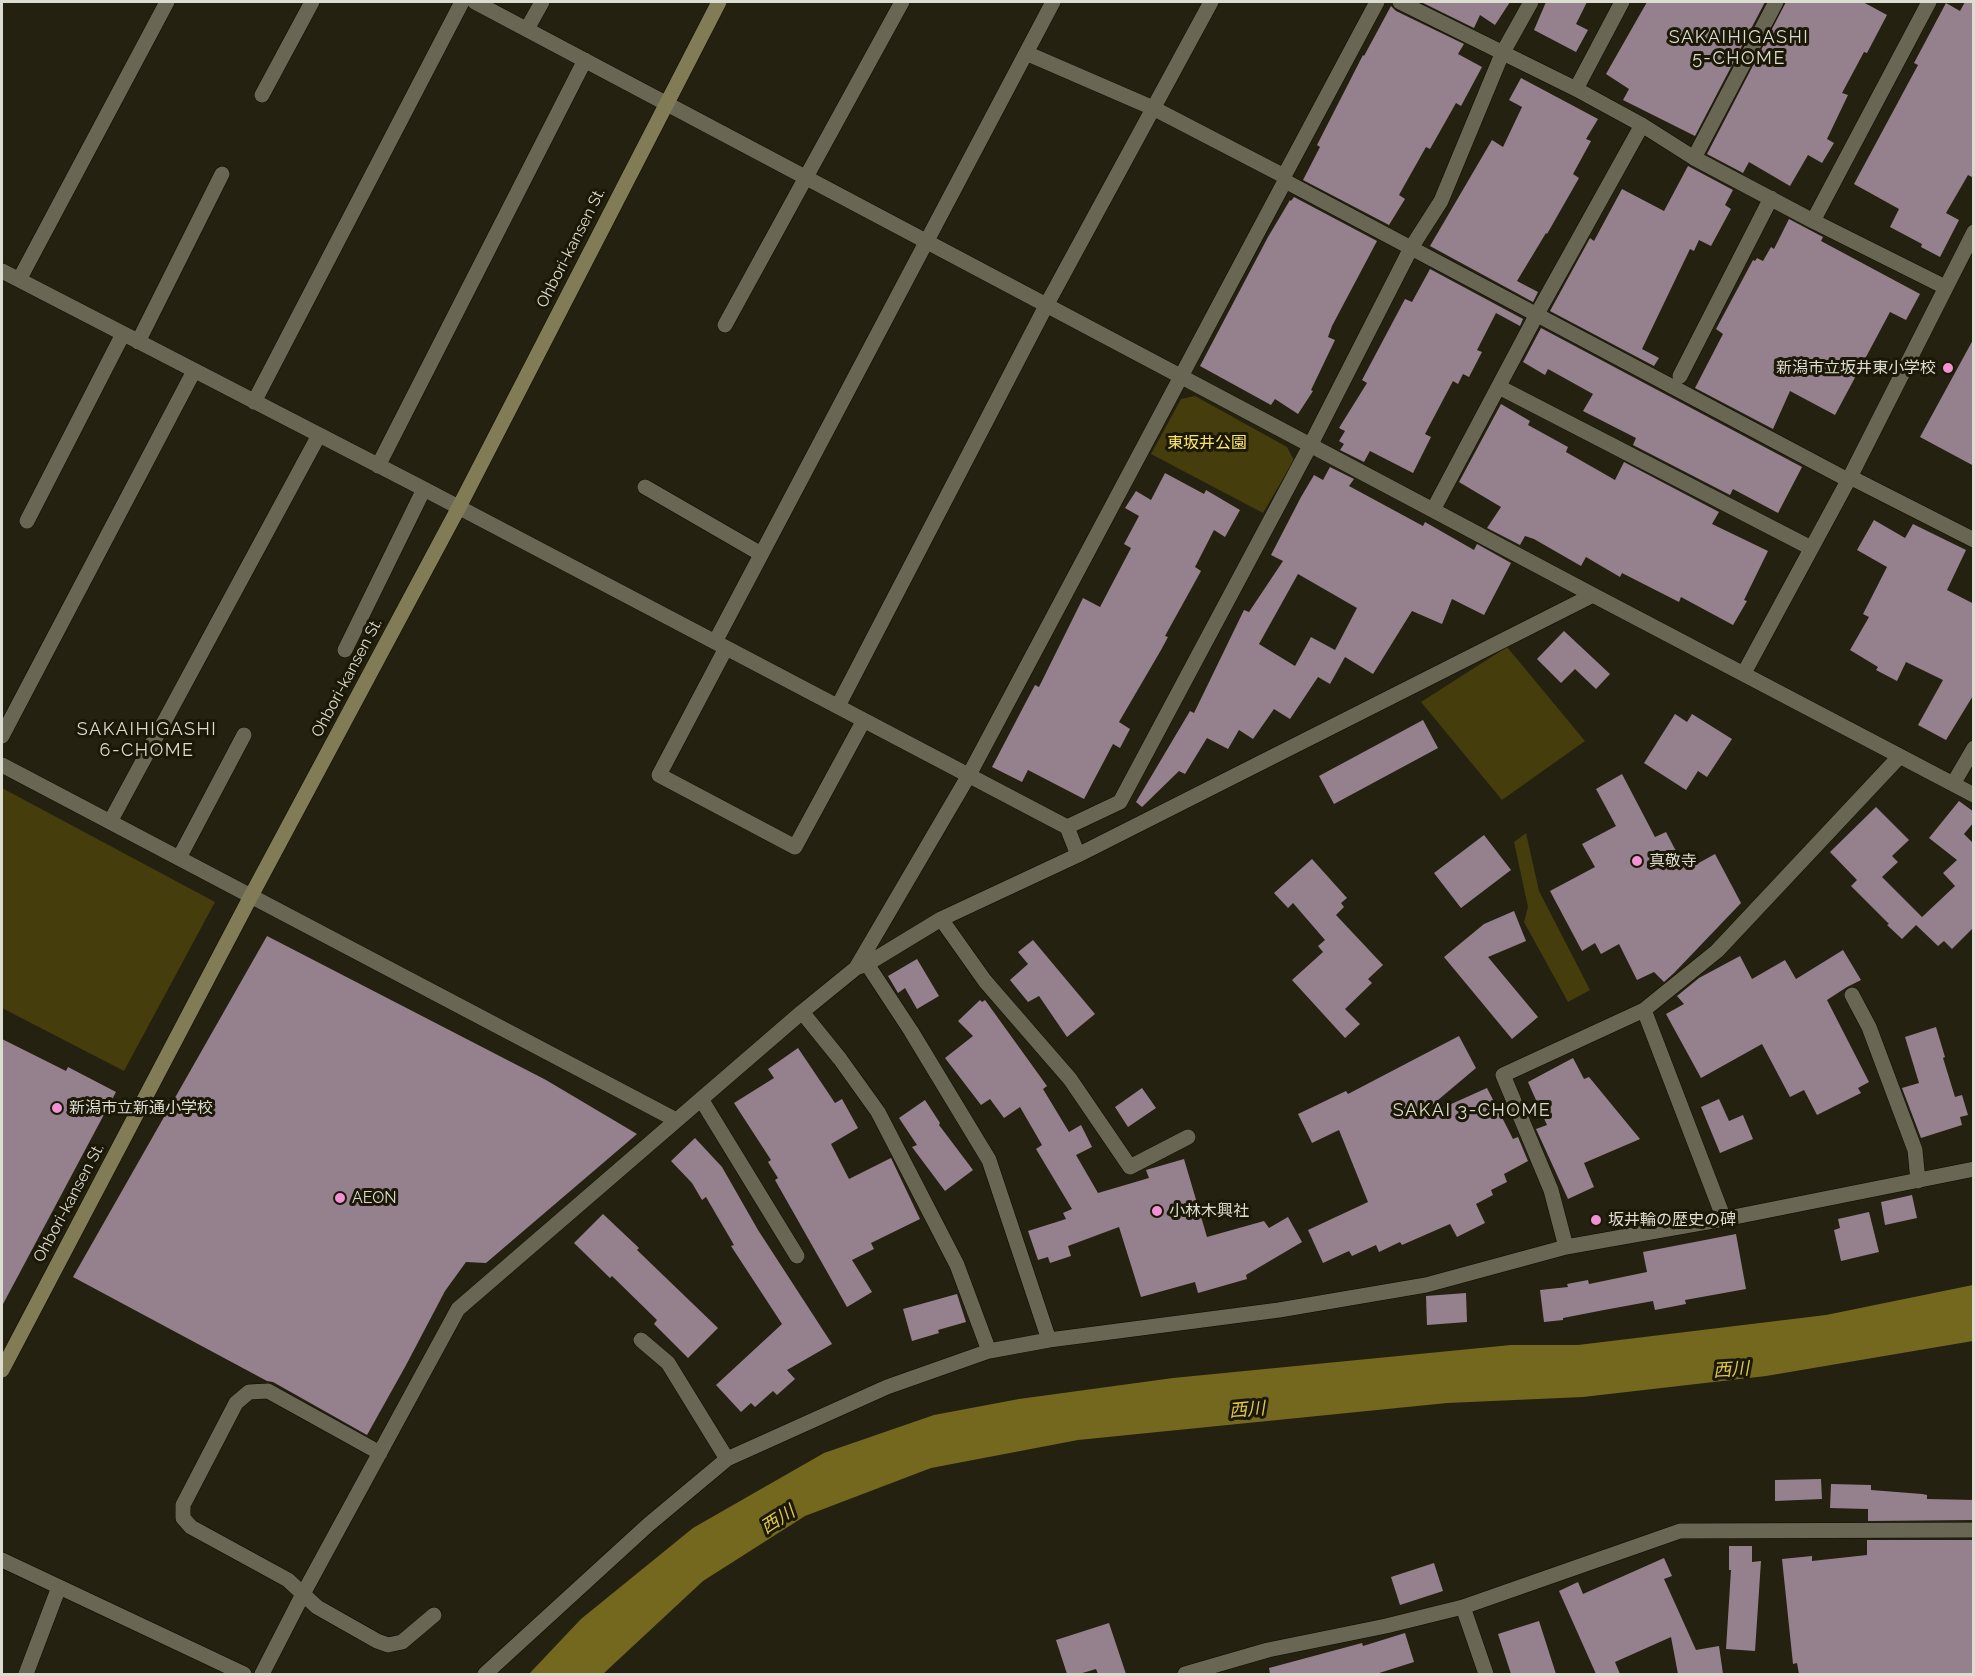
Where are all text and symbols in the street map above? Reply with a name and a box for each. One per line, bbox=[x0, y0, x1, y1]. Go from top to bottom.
district label: SAKAIHIGASHI 5-CHOME bbox=[1669, 27, 1809, 70]
street label: Ohbori-kansen St. bbox=[533, 185, 609, 311]
place label: 新潟市立坂井東小学校 bbox=[1776, 358, 1936, 378]
marker: 新潟市立坂井東小学校 bbox=[1941, 361, 1955, 375]
park label: 東坂井公園 bbox=[1167, 433, 1247, 453]
street label: Ohbori-kansen St. bbox=[308, 615, 386, 741]
district label: SAKAIHIGASHI 6-CHOME bbox=[77, 719, 217, 762]
place label: 真敬寺 bbox=[1649, 851, 1697, 871]
marker: 真敬寺 bbox=[1630, 854, 1644, 868]
place label: 新潟市立新通小学校 bbox=[69, 1098, 213, 1118]
district label: SAKAI 3-CHOME bbox=[1393, 1100, 1551, 1122]
marker: 新潟市立新通小学校 bbox=[50, 1101, 64, 1115]
street label: Ohbori-kansen St. bbox=[30, 1140, 108, 1266]
place label: AEON bbox=[352, 1188, 397, 1208]
marker: AEON bbox=[333, 1191, 347, 1205]
place label: 小林木興社 bbox=[1169, 1201, 1249, 1221]
marker: 小林木興社 bbox=[1150, 1204, 1164, 1218]
place label: 坂井輪の歴史の碑 bbox=[1608, 1210, 1736, 1230]
marker: 坂井輪の歴史の碑 bbox=[1589, 1213, 1603, 1227]
water label: 西川 bbox=[1712, 1358, 1750, 1382]
water label: 西川 bbox=[1228, 1398, 1266, 1422]
water label: 西川 bbox=[757, 1501, 799, 1539]

